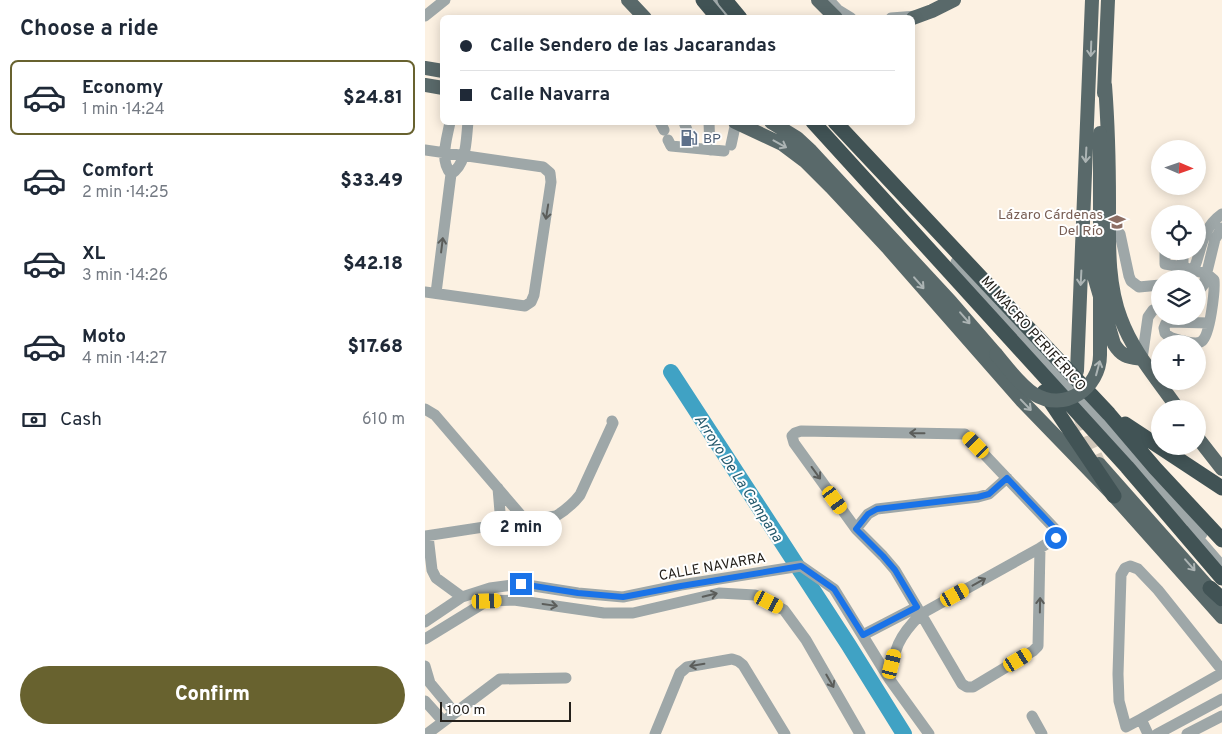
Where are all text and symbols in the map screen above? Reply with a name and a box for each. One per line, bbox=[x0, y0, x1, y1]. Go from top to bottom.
text: Choose a ride bbox=[20, 16, 158, 43]
text: Calle Sendero de las Jacarandas bbox=[490, 34, 776, 58]
one-way arrow bbox=[1086, 40, 1095, 56]
icon: car bbox=[22, 75, 67, 120]
text: Economy bbox=[82, 76, 163, 100]
text: Calle Navarra bbox=[490, 83, 610, 107]
text: $24.81 bbox=[343, 86, 403, 110]
text: 1 min · 14:24 bbox=[82, 100, 165, 120]
fuel station icon: BP bbox=[679, 128, 699, 148]
place label: BP bbox=[703, 131, 721, 148]
one-way arrow bbox=[772, 139, 787, 149]
north arrow bbox=[1151, 140, 1206, 195]
map controls bbox=[1151, 140, 1206, 455]
one-way arrow bbox=[1082, 147, 1091, 163]
icon: car bbox=[22, 158, 67, 203]
text: Comfort bbox=[82, 159, 154, 183]
text: $33.49 bbox=[340, 169, 403, 193]
text: 2 min · 14:25 bbox=[82, 183, 169, 203]
one-way arrow bbox=[541, 204, 551, 220]
button: locate bbox=[1151, 205, 1206, 260]
place label: Lázaro Cárdenas Del Río bbox=[998, 207, 1103, 240]
school or university icon: Lázaro Cárdenas Del Río bbox=[1107, 212, 1127, 232]
one-way arrow bbox=[437, 237, 447, 253]
icon: car bbox=[22, 241, 67, 286]
text: XL bbox=[82, 242, 105, 266]
text: $42.18 bbox=[343, 252, 403, 276]
text: 3 min · 14:26 bbox=[82, 266, 168, 286]
one-way arrow bbox=[1077, 270, 1086, 286]
button: layers bbox=[1151, 270, 1206, 325]
street label: MI MACRO PERIFÉRICO bbox=[977, 272, 1090, 395]
one-way arrow bbox=[913, 277, 924, 290]
one-way arrow bbox=[959, 311, 970, 324]
icon: car bbox=[22, 324, 67, 369]
text: Moto bbox=[82, 325, 126, 349]
text: $17.68 bbox=[347, 335, 403, 359]
button: + bbox=[1151, 335, 1206, 390]
text: 4 min · 14:27 bbox=[82, 349, 167, 369]
one-way arrow bbox=[1093, 360, 1103, 376]
one-way arrow bbox=[1020, 399, 1032, 412]
button: − bbox=[1151, 400, 1206, 455]
icon: cash bbox=[20, 406, 48, 434]
text: Cash bbox=[60, 408, 102, 432]
text: 610 m bbox=[362, 410, 405, 430]
water label: Arroyo De La Campana bbox=[689, 411, 786, 547]
one-way arrow bbox=[909, 428, 925, 438]
car bbox=[960, 429, 991, 461]
one-way arrow bbox=[811, 466, 821, 480]
car bbox=[820, 483, 849, 517]
callout: 2 min bbox=[480, 512, 562, 546]
text: 2 min bbox=[500, 518, 542, 538]
route start bbox=[1045, 527, 1067, 549]
street label: CALLE NAVARRA bbox=[658, 550, 767, 585]
one-way arrow bbox=[1184, 559, 1196, 572]
route end bbox=[510, 573, 532, 595]
one-way arrow bbox=[971, 576, 985, 586]
car bbox=[938, 581, 971, 609]
car bbox=[752, 589, 785, 615]
one-way arrow bbox=[701, 590, 717, 599]
car bbox=[471, 593, 502, 609]
one-way arrow bbox=[1035, 597, 1044, 613]
one-way arrow bbox=[542, 600, 558, 610]
car bbox=[1001, 646, 1034, 674]
car bbox=[881, 648, 902, 680]
one-way arrow bbox=[689, 661, 705, 671]
button: Confirm bbox=[20, 666, 405, 724]
one-way arrow bbox=[825, 673, 835, 687]
scale bar bbox=[440, 699, 571, 722]
text: 100 m bbox=[447, 702, 485, 719]

